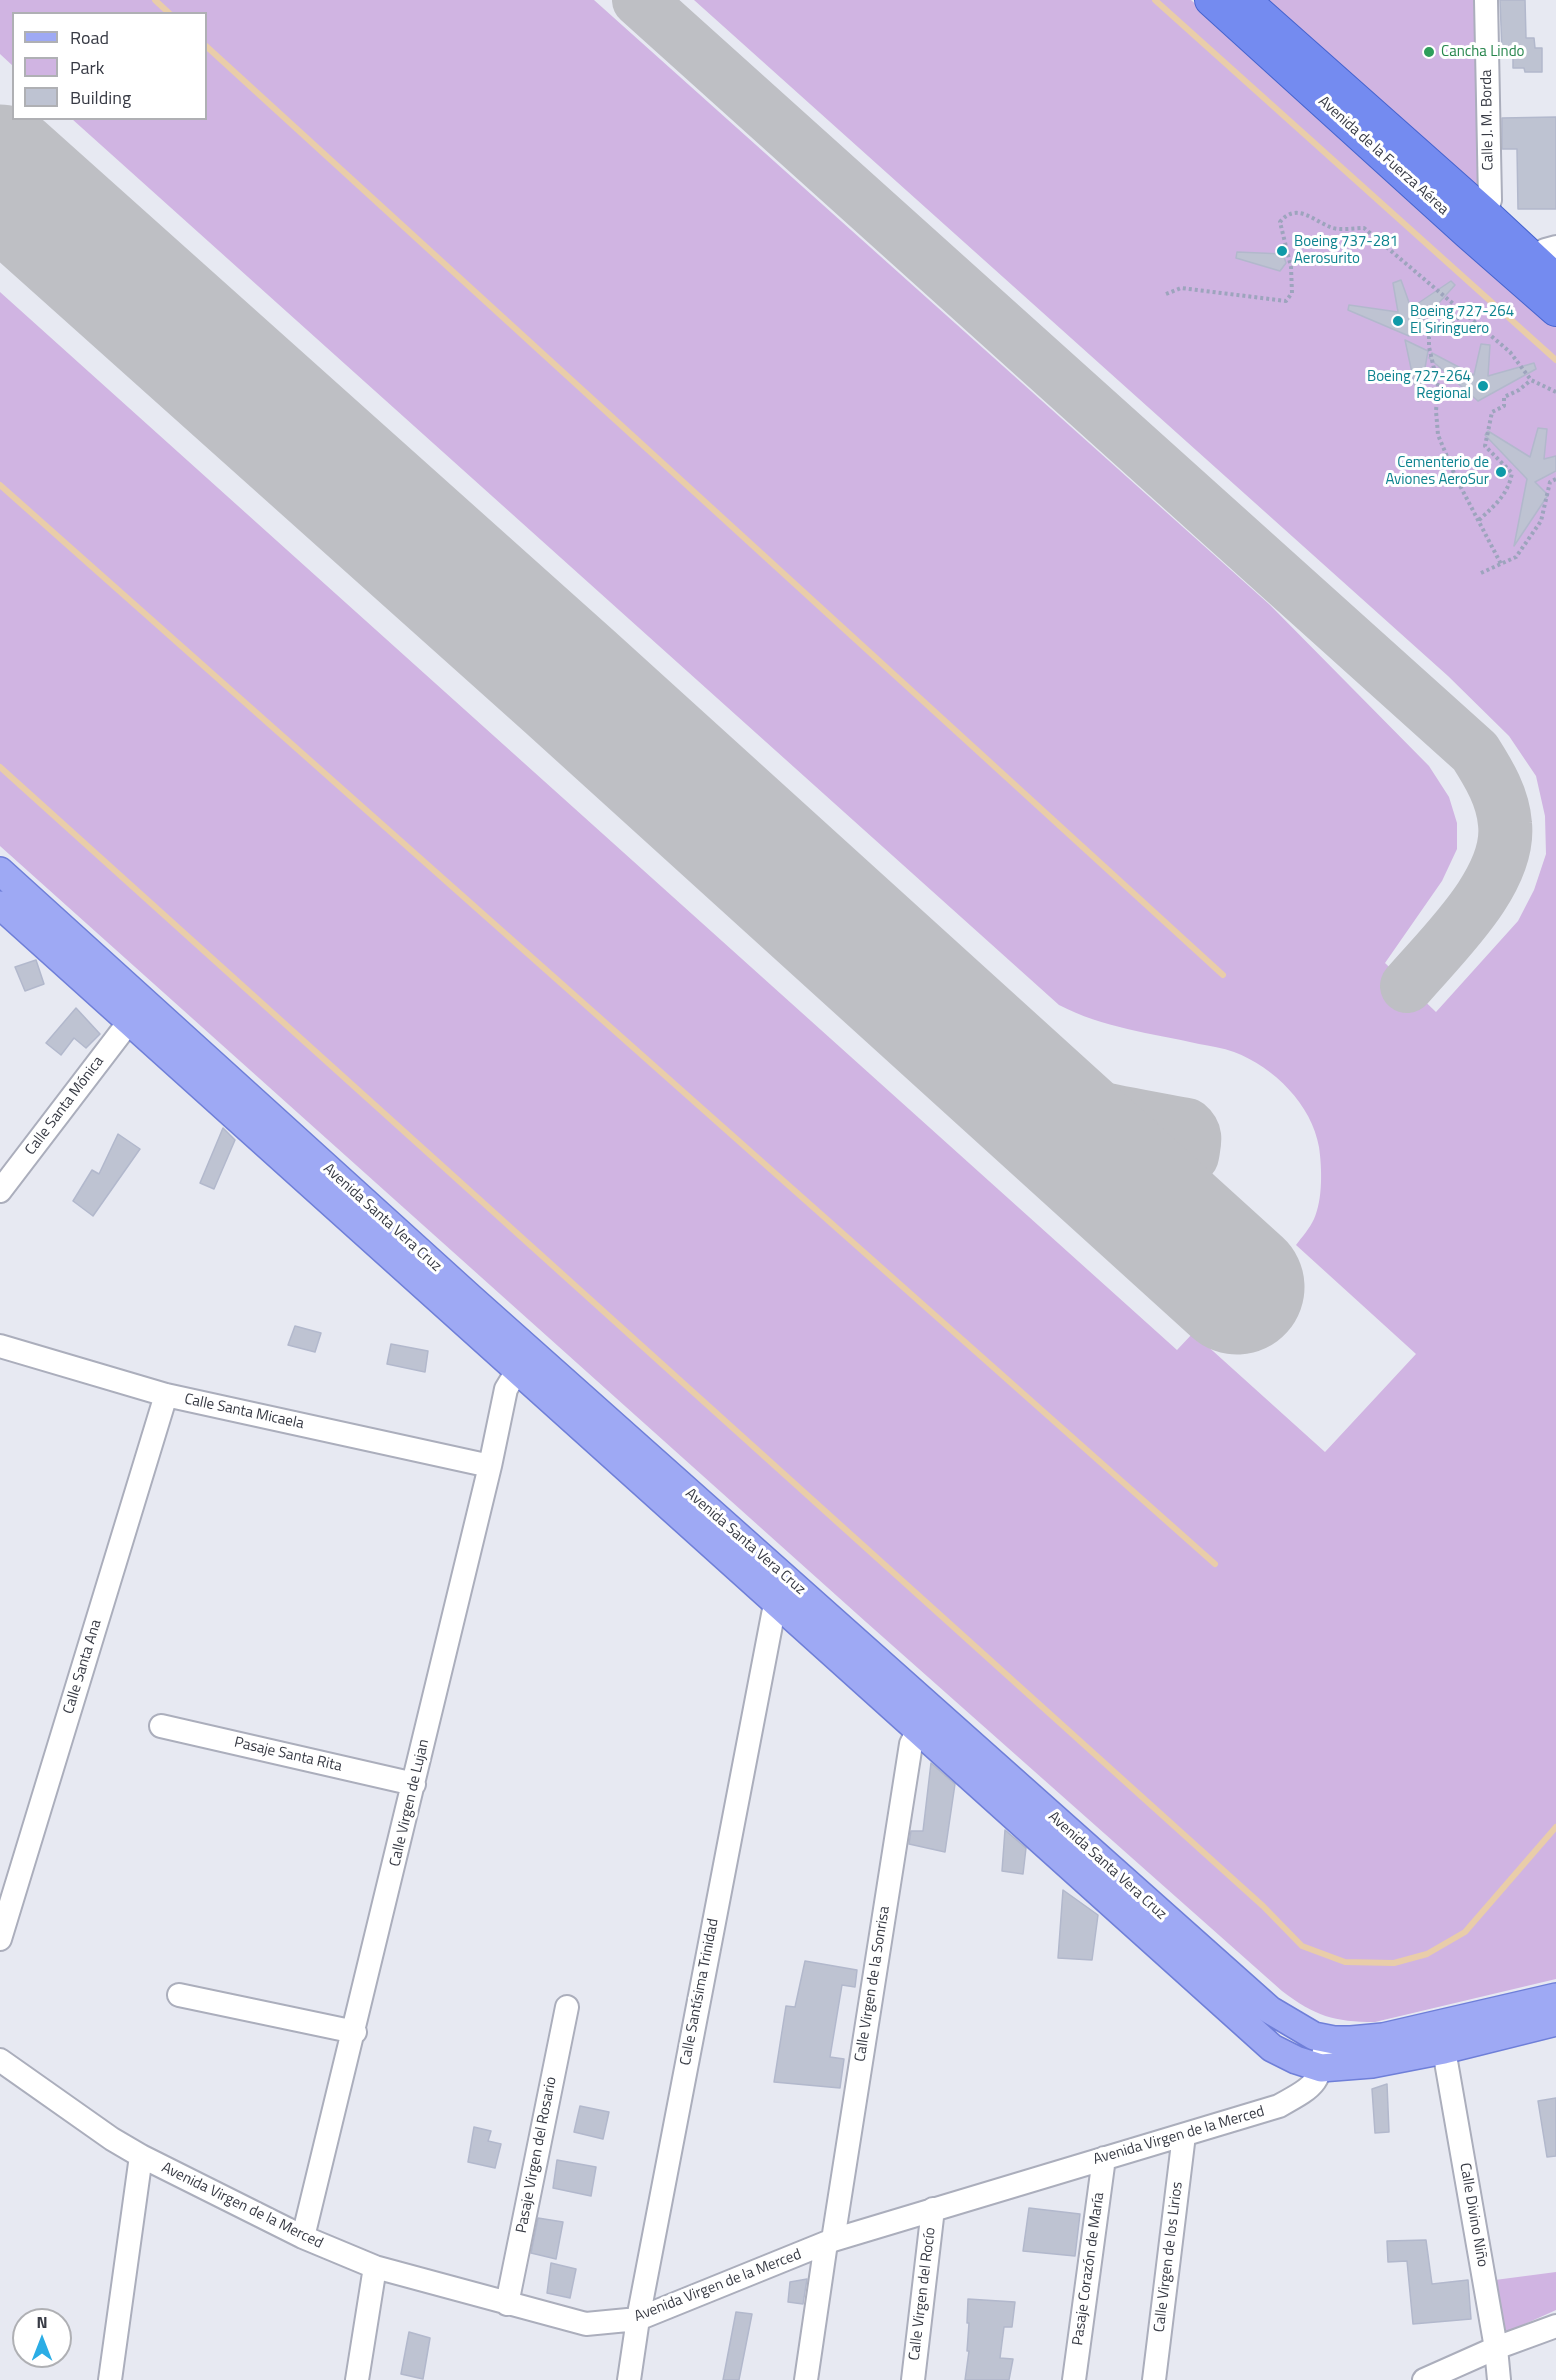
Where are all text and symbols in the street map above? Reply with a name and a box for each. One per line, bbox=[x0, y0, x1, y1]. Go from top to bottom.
legend bbox=[12, 12, 207, 120]
text: Road bbox=[70, 24, 109, 51]
place label: Cancha Lindo bbox=[1441, 43, 1525, 61]
marker: Cancha Lindo bbox=[1422, 45, 1436, 59]
text: Park bbox=[70, 54, 104, 81]
street label: Calle J. M. Borda bbox=[1478, 69, 1498, 171]
text: Building bbox=[70, 84, 131, 111]
street label: Avenida de la Fuerza Aérea bbox=[1314, 93, 1452, 219]
place label: Boeing 737-281 Aerosurito bbox=[1294, 233, 1398, 268]
marker: Boeing 737-281 Aerosurito bbox=[1275, 244, 1289, 258]
place label: Boeing 727-264 El Siringuero bbox=[1410, 303, 1514, 338]
marker: Boeing 727-264 El Siringuero bbox=[1391, 314, 1405, 328]
place label: Boeing 727-264 Regional bbox=[1367, 368, 1471, 403]
marker: Boeing 727-264 Regional bbox=[1476, 379, 1490, 393]
place label: Cementerio de Aviones AeroSur bbox=[1385, 454, 1489, 489]
marker: Cementerio de Aviones AeroSur bbox=[1494, 465, 1508, 479]
street label: Calle Santa Mónica bbox=[22, 1053, 108, 1159]
street label: Avenida Santa Vera Cruz bbox=[319, 1160, 445, 1276]
street label: Calle Santa Micaela bbox=[183, 1391, 305, 1433]
street label: Avenida Santa Vera Cruz bbox=[681, 1485, 809, 1599]
street label: Calle Santa Ana bbox=[60, 1618, 106, 1716]
street label: Pasaje Santa Rita bbox=[232, 1734, 344, 1776]
street label: Calle Virgen de Lujan bbox=[387, 1738, 433, 1868]
street label: Avenida Santa Vera Cruz bbox=[1044, 1808, 1170, 1924]
street label: Calle Virgen de la Sonrisa bbox=[852, 1905, 894, 2063]
street label: Calle Santísima Trinidad bbox=[677, 1917, 723, 2067]
street label: Pasaje Virgen del Rosario bbox=[513, 2075, 561, 2235]
street label: Avenida Virgen de la Merced bbox=[1091, 2103, 1267, 2169]
street label: Avenida Virgen de la Merced bbox=[158, 2159, 326, 2253]
street label: Calle Divino Niño bbox=[1455, 2161, 1491, 2269]
street label: Calle Virgen de los Lirios bbox=[1151, 2181, 1187, 2333]
street label: Pasaje Corazón de María bbox=[1069, 2191, 1109, 2347]
street label: Calle Virgen del Rocío bbox=[906, 2226, 940, 2362]
street label: Avenida Virgen de la Merced bbox=[632, 2246, 804, 2326]
north arrow bbox=[12, 2308, 72, 2368]
text: N bbox=[36, 2310, 48, 2334]

